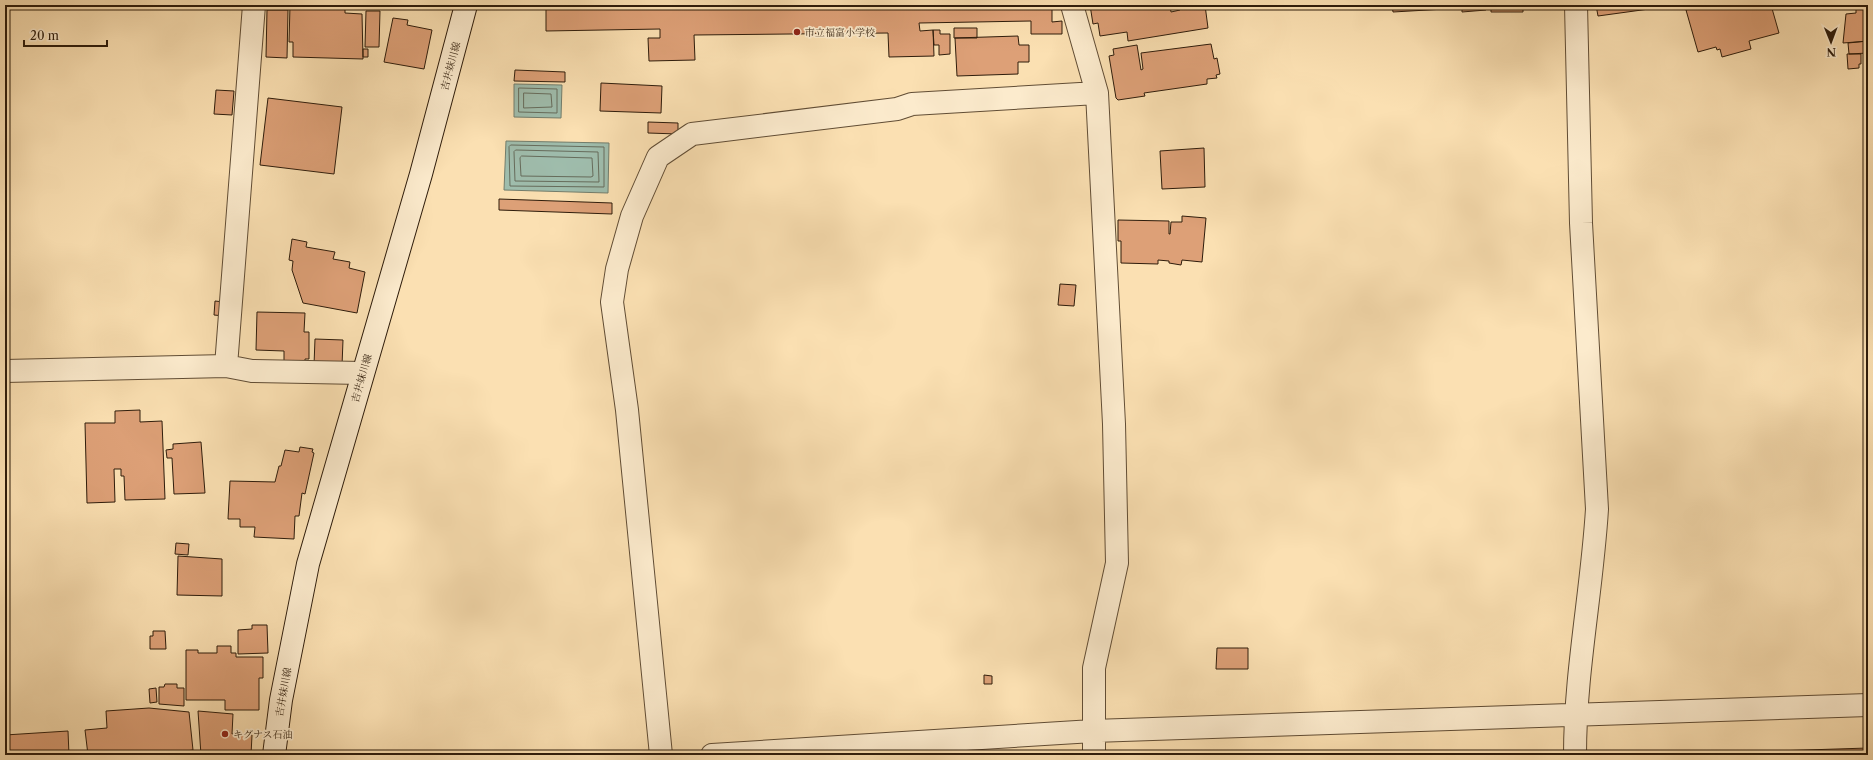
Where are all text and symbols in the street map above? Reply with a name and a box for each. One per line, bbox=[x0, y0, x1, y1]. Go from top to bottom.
scale bar bbox=[24, 22, 107, 48]
north arrow bbox=[1811, 22, 1851, 62]
place label: 市立福富小学校 bbox=[805, 26, 875, 39]
marker: 市立福富小学校 bbox=[792, 27, 802, 37]
text: 20 m bbox=[30, 28, 59, 43]
street label: 吉井妹川線 bbox=[438, 40, 463, 92]
text: N bbox=[1826, 45, 1836, 59]
street label: 吉井妹川線 bbox=[348, 352, 375, 404]
street label: 吉井妹川線 bbox=[273, 666, 294, 718]
place label: キグナス石油 bbox=[233, 728, 293, 741]
marker: キグナス石油 bbox=[220, 729, 230, 739]

